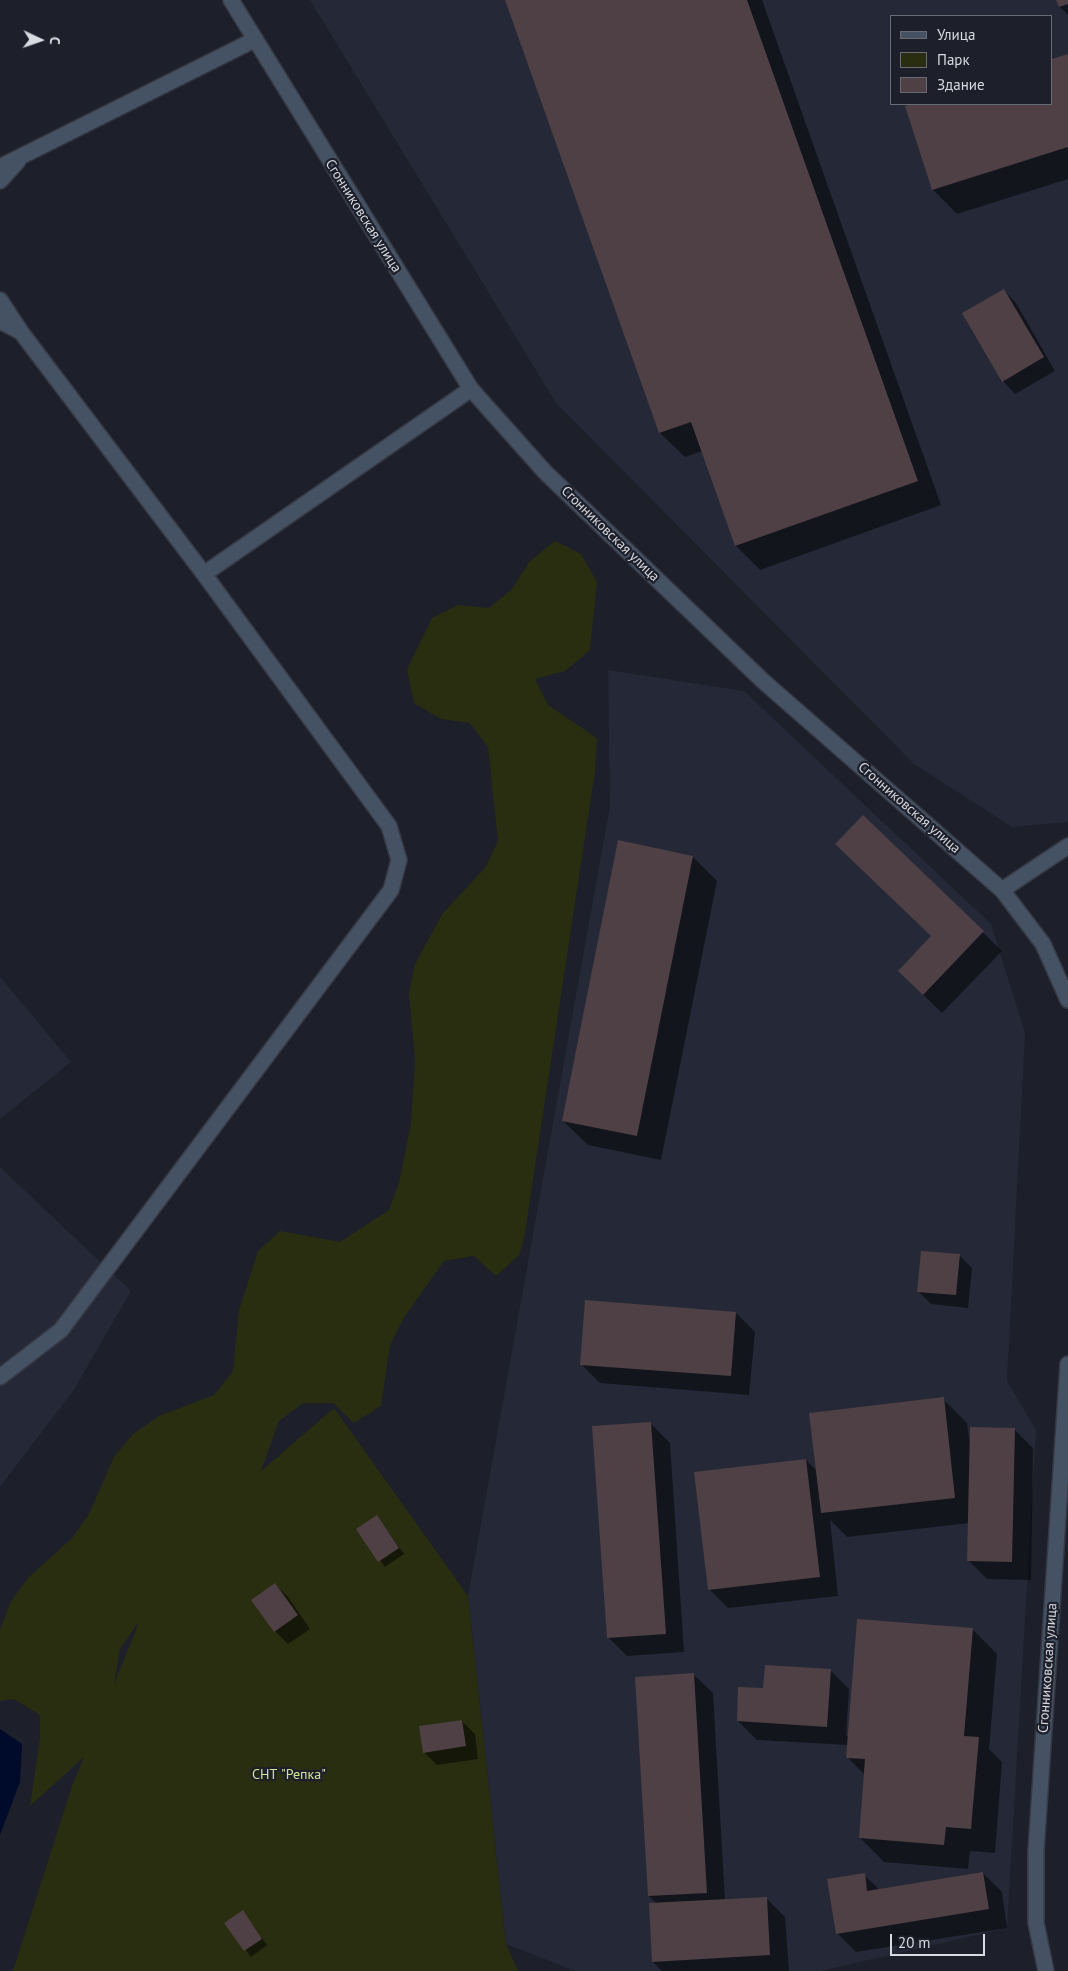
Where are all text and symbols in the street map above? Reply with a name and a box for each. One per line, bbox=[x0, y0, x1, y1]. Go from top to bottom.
north arrow bbox=[15, 15, 65, 65]
legend bbox=[890, 15, 1053, 105]
text: Улица bbox=[937, 25, 975, 44]
text: С bbox=[46, 36, 64, 45]
text: Парк bbox=[937, 50, 970, 69]
text: Здание bbox=[937, 75, 985, 94]
street label: Сгонниковская улица bbox=[321, 156, 405, 276]
street label: Сгонниковская улица bbox=[557, 483, 663, 585]
street label: Сгонниковская улица bbox=[854, 759, 964, 857]
street label: Сгонниковская улица bbox=[1035, 1602, 1061, 1734]
park label: СНТ "Репка" bbox=[252, 1767, 326, 1783]
scale bar bbox=[893, 1924, 988, 1956]
text: 20 m bbox=[898, 1933, 931, 1952]

